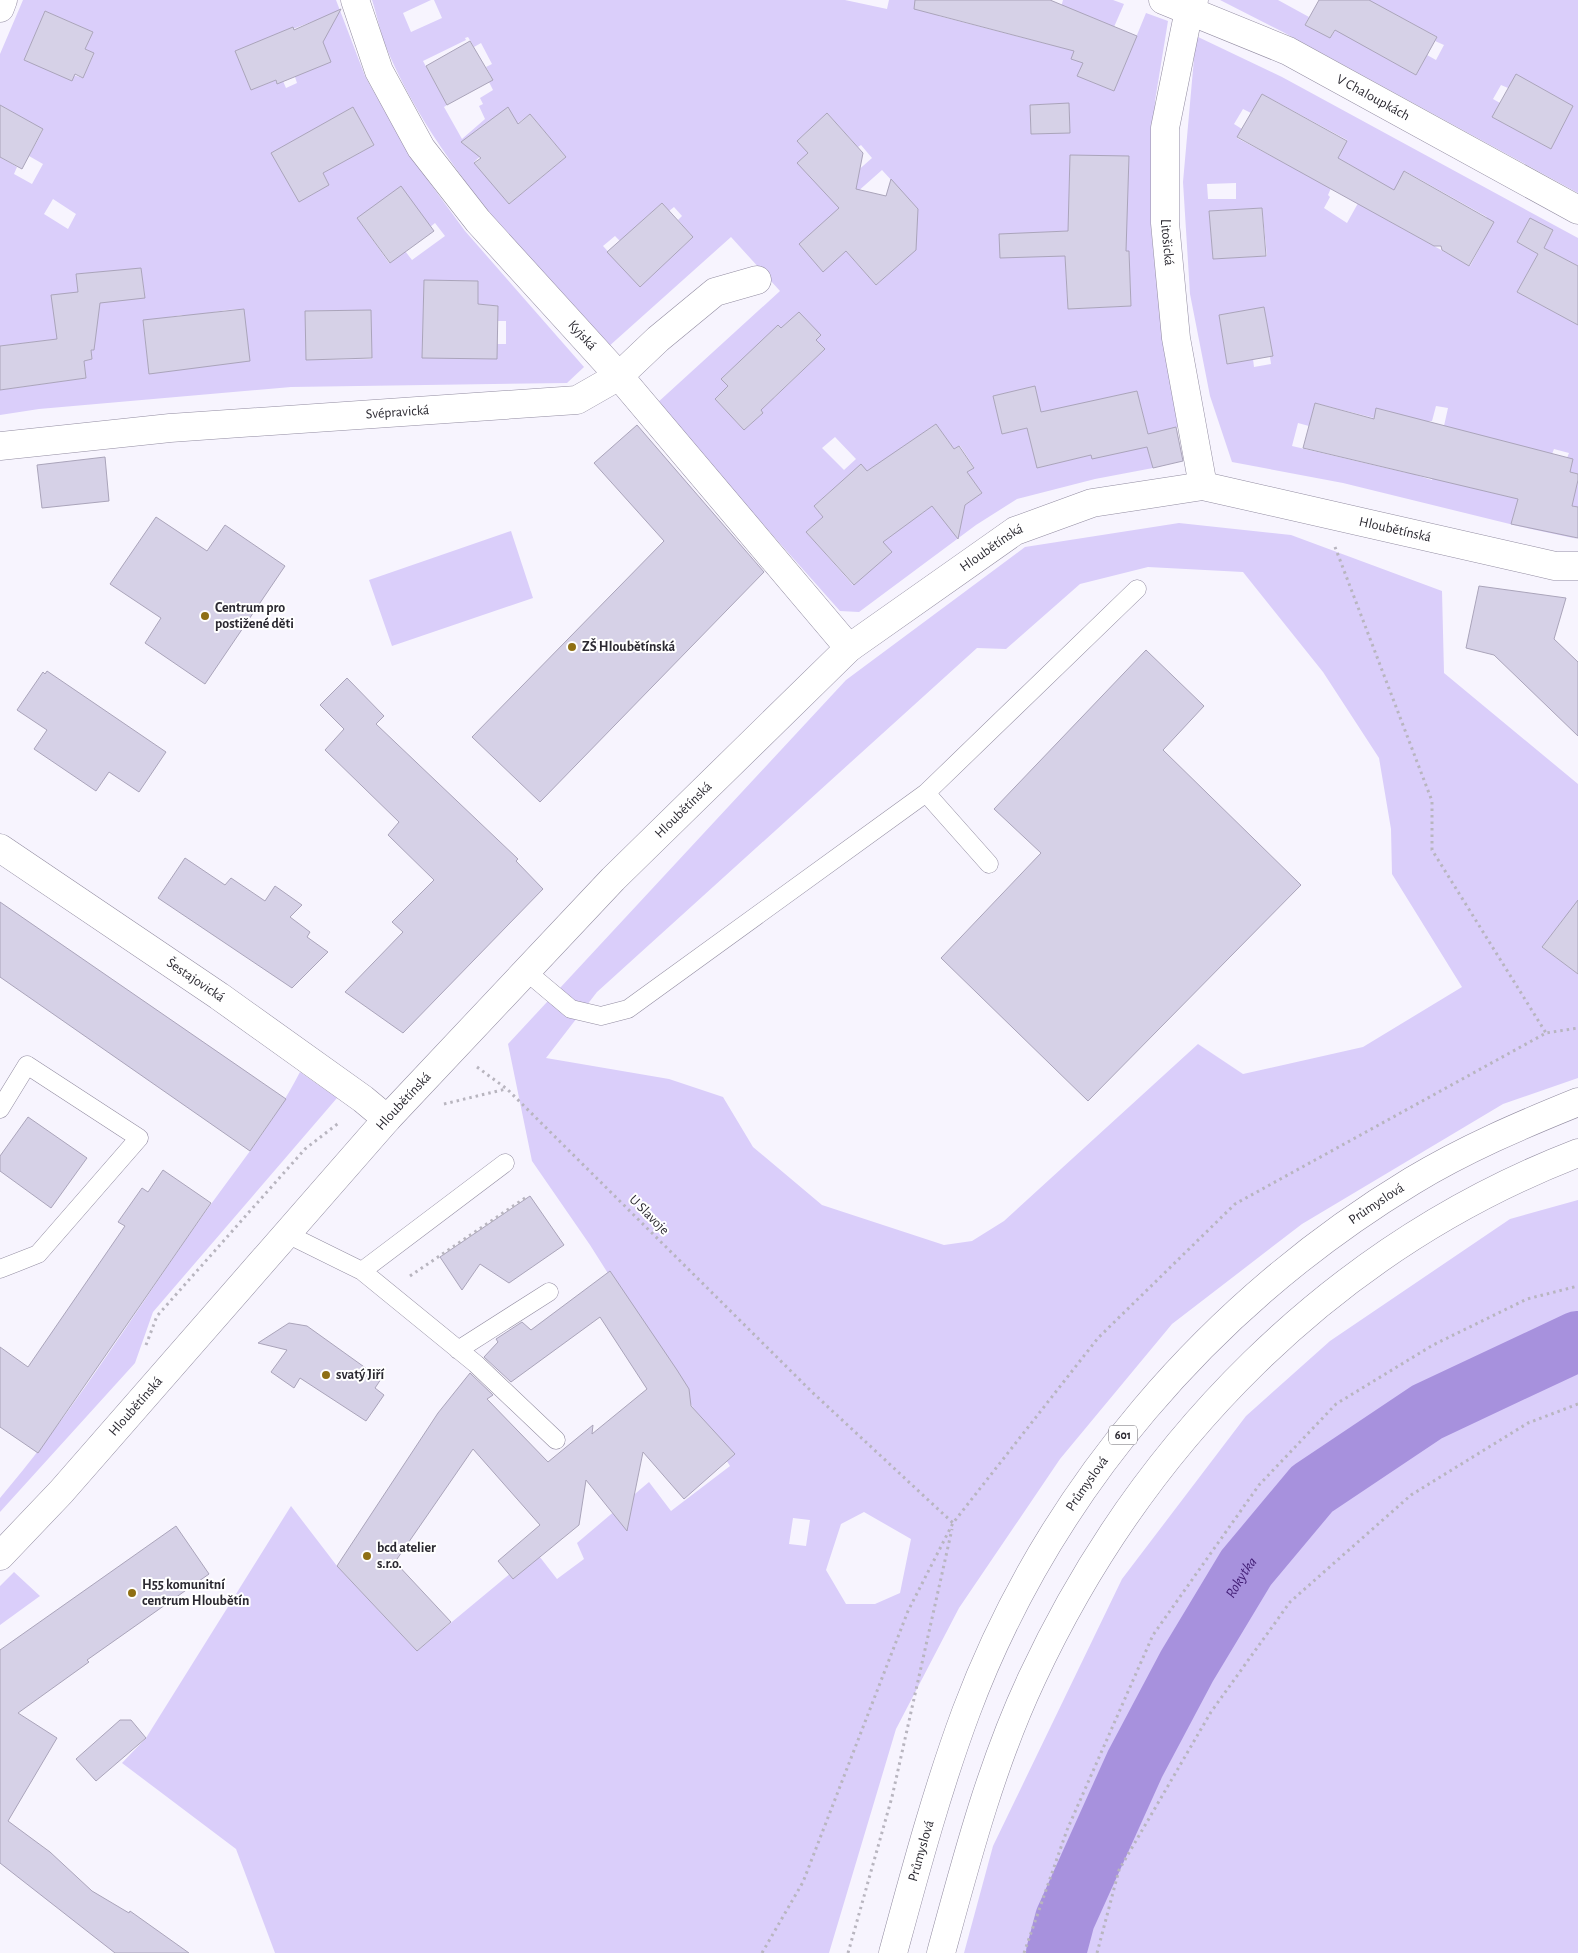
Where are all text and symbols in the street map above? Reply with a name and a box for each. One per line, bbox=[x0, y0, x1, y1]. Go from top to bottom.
street label: V Chaloupkách bbox=[1334, 72, 1412, 123]
street label: Litošická bbox=[1158, 219, 1176, 267]
street label: Kyjská bbox=[565, 318, 599, 353]
street label: Svépravická bbox=[365, 403, 430, 422]
street label: Hloubětínská bbox=[1358, 515, 1433, 545]
street label: Hloubětínská bbox=[957, 522, 1025, 574]
place label: Centrum pro postižené děti bbox=[215, 601, 294, 631]
marker: Centrum pro postižené děti bbox=[199, 610, 211, 622]
place label: ZŠ Hloubětínská bbox=[582, 638, 675, 654]
marker: ZŠ Hloubětínská bbox=[566, 641, 578, 653]
street label: Hloubětínská bbox=[652, 779, 715, 841]
street label: Šestajovická bbox=[164, 954, 228, 1005]
street label: Hloubětínská bbox=[373, 1069, 434, 1133]
street label: Průmyslová bbox=[1346, 1180, 1407, 1227]
street label: U Slavoje bbox=[626, 1192, 672, 1238]
place label: svatý Jiří bbox=[336, 1368, 384, 1382]
marker: svatý Jiří bbox=[320, 1369, 332, 1381]
street label: Hloubětínská bbox=[106, 1374, 166, 1439]
road number: 601 bbox=[1109, 1426, 1137, 1444]
street label: Průmyslová bbox=[1063, 1454, 1111, 1514]
place label: bcd atelier s.r.o. bbox=[377, 1541, 436, 1571]
marker: bcd atelier s.r.o. bbox=[361, 1550, 373, 1562]
water label: Rokytka bbox=[1222, 1554, 1259, 1600]
place label: H55 komunitní centrum Hloubětín bbox=[142, 1578, 249, 1608]
marker: H55 komunitní centrum Hloubětín bbox=[126, 1587, 138, 1599]
street label: Průmyslová bbox=[906, 1818, 937, 1883]

